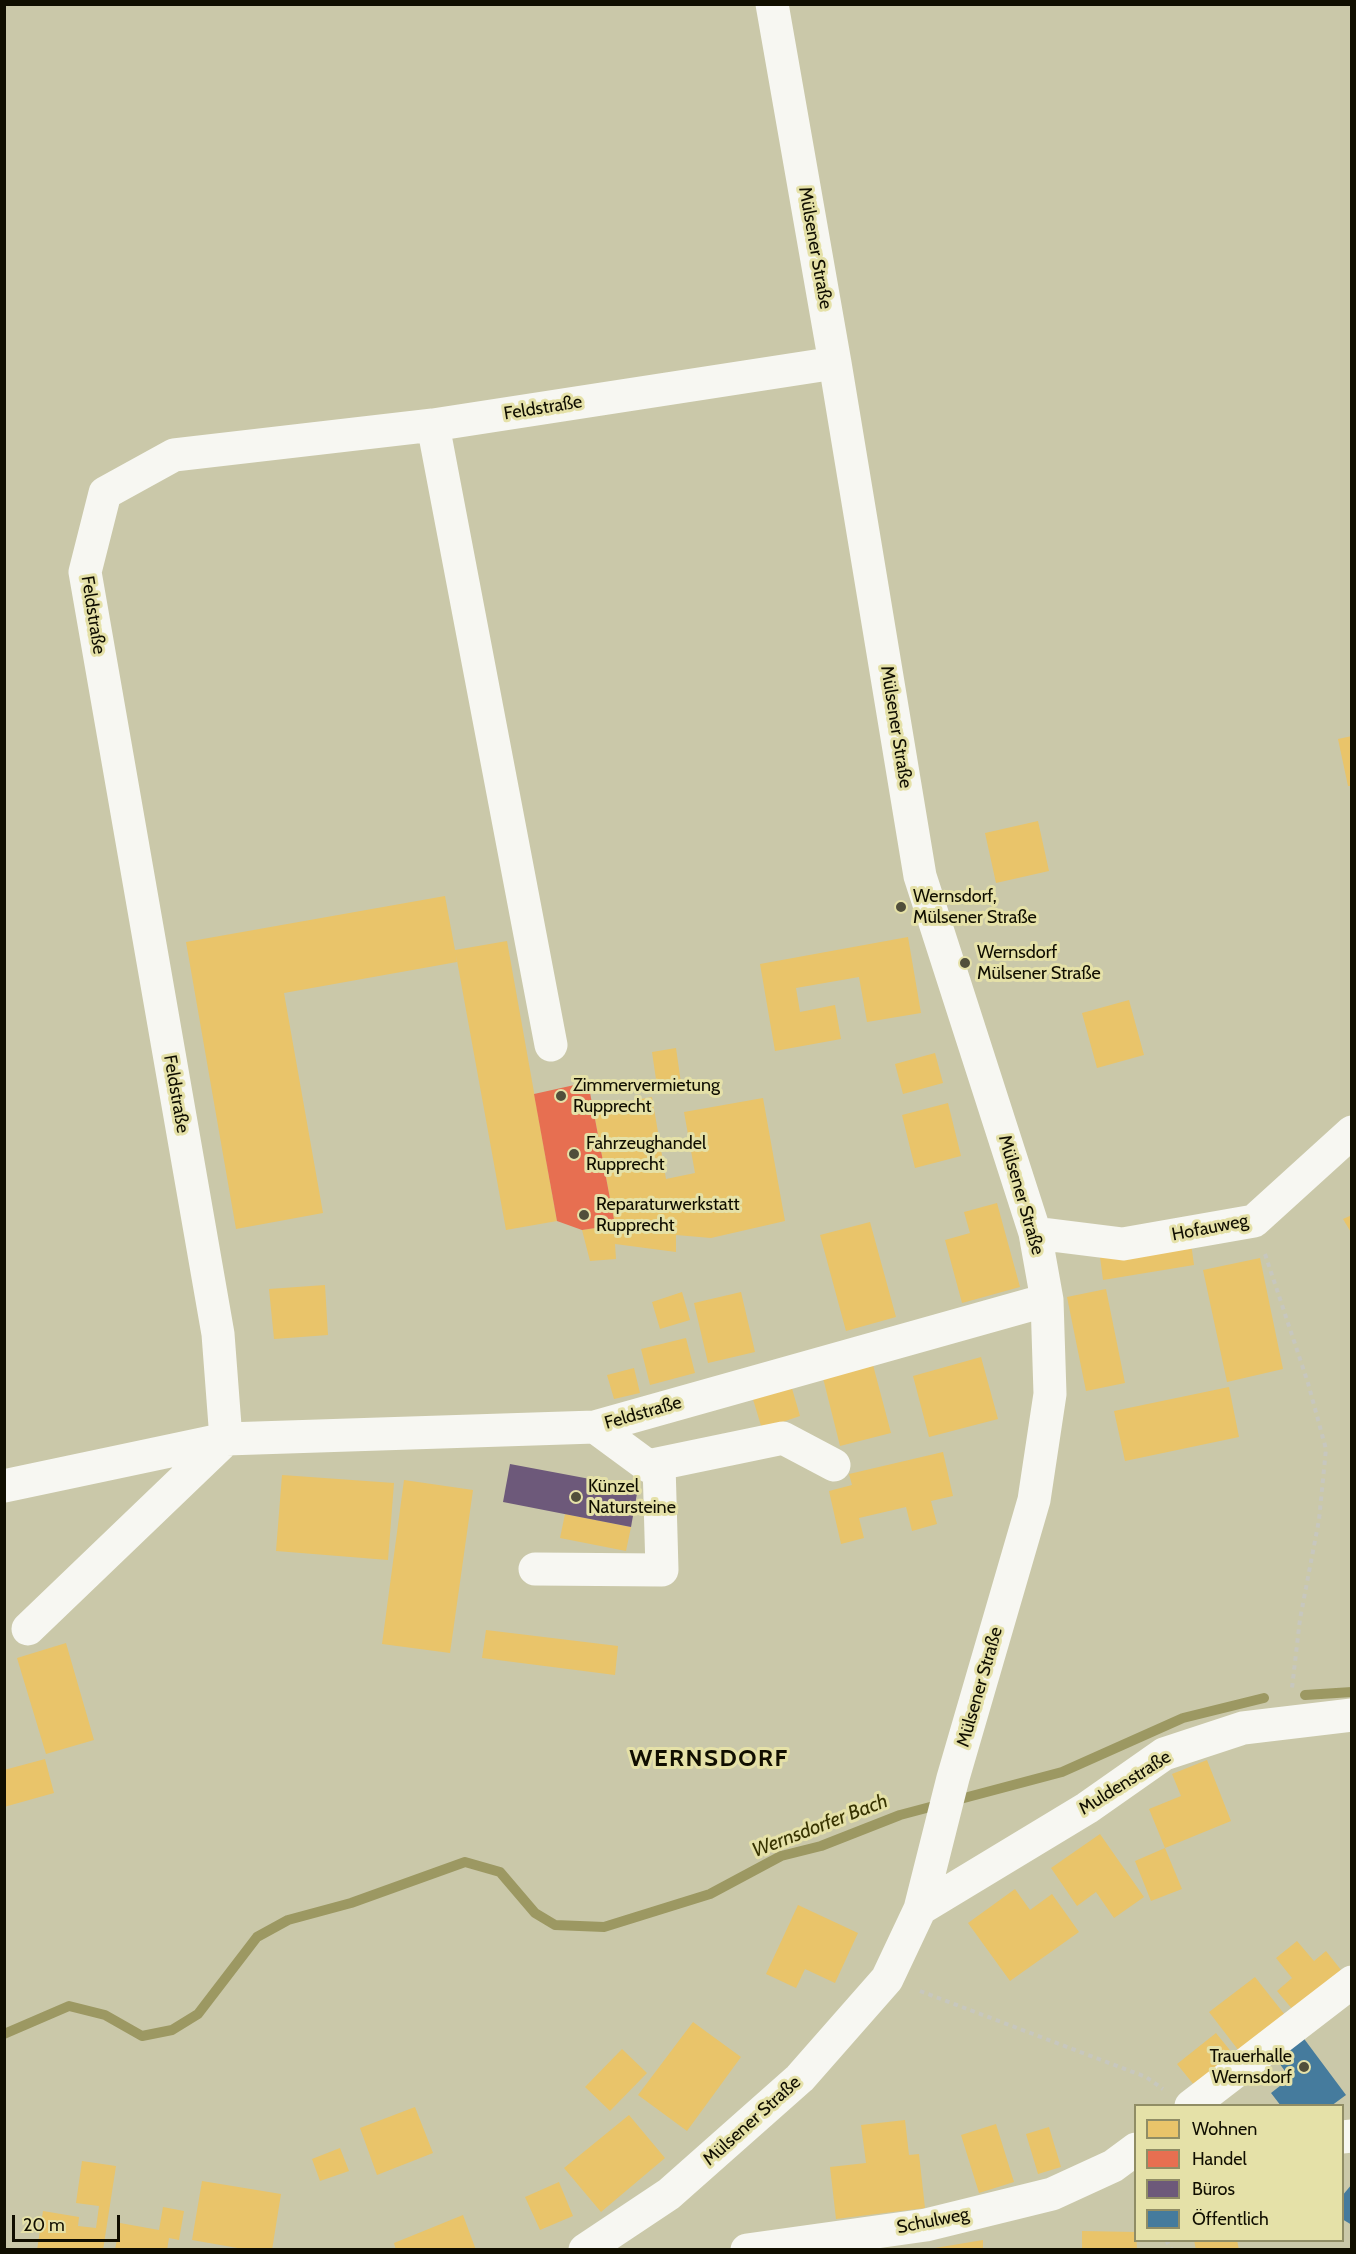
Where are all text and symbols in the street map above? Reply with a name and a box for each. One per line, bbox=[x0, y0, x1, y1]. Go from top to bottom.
street label: Mülsener Straße bbox=[794, 185, 836, 311]
street label: Feldstraße bbox=[502, 391, 584, 425]
street label: Feldstraße bbox=[76, 574, 110, 656]
street label: Mülsener Straße bbox=[876, 664, 916, 790]
place label: Wernsdorf, Mülsener Straße bbox=[913, 886, 1037, 928]
marker: Wernsdorf, Mülsener Straße bbox=[894, 900, 908, 914]
place label: Wernsdorf Mülsener Straße bbox=[977, 942, 1101, 984]
marker: Wernsdorf Mülsener Straße bbox=[958, 956, 972, 970]
street label: Feldstraße bbox=[158, 1053, 194, 1135]
place label: Zimmervermietung Rupprecht bbox=[573, 1075, 720, 1118]
marker: Zimmervermietung Rupprecht bbox=[554, 1089, 568, 1103]
place label: Fahrzeughandel Rupprecht bbox=[586, 1133, 706, 1176]
street label: Mülsener Straße bbox=[994, 1133, 1048, 1257]
marker: Fahrzeughandel Rupprecht bbox=[567, 1147, 581, 1161]
place label: Reparaturwerkstatt Rupprecht bbox=[596, 1194, 740, 1236]
marker: Reparaturwerkstatt Rupprecht bbox=[577, 1208, 591, 1222]
street label: Hofauweg bbox=[1170, 1210, 1250, 1246]
street label: Feldstraße bbox=[602, 1392, 684, 1434]
place label: Künzel Natursteine bbox=[588, 1476, 676, 1518]
marker: Künzel Natursteine bbox=[569, 1490, 583, 1504]
street label: Mülsener Straße bbox=[953, 1625, 1007, 1749]
district label: WERNSDORF bbox=[629, 1745, 789, 1773]
street label: Muldenstraße bbox=[1075, 1746, 1175, 1820]
water label: Wernsdorfer Bach bbox=[749, 1789, 891, 1863]
place label: Trauerhalle Wernsdorf bbox=[1209, 2046, 1292, 2088]
marker: Trauerhalle Wernsdorf bbox=[1297, 2060, 1311, 2074]
street label: Mülsener Straße bbox=[699, 2072, 805, 2170]
legend bbox=[1134, 2104, 1344, 2242]
text: Wohnen bbox=[1192, 2118, 1257, 2140]
text: Handel bbox=[1192, 2148, 1247, 2170]
text: Büros bbox=[1192, 2178, 1235, 2200]
scale bar bbox=[15, 2203, 123, 2241]
street label: Schulweg bbox=[895, 2203, 971, 2239]
text: Öffentlich bbox=[1192, 2208, 1269, 2230]
text: 20 m bbox=[23, 2214, 65, 2236]

